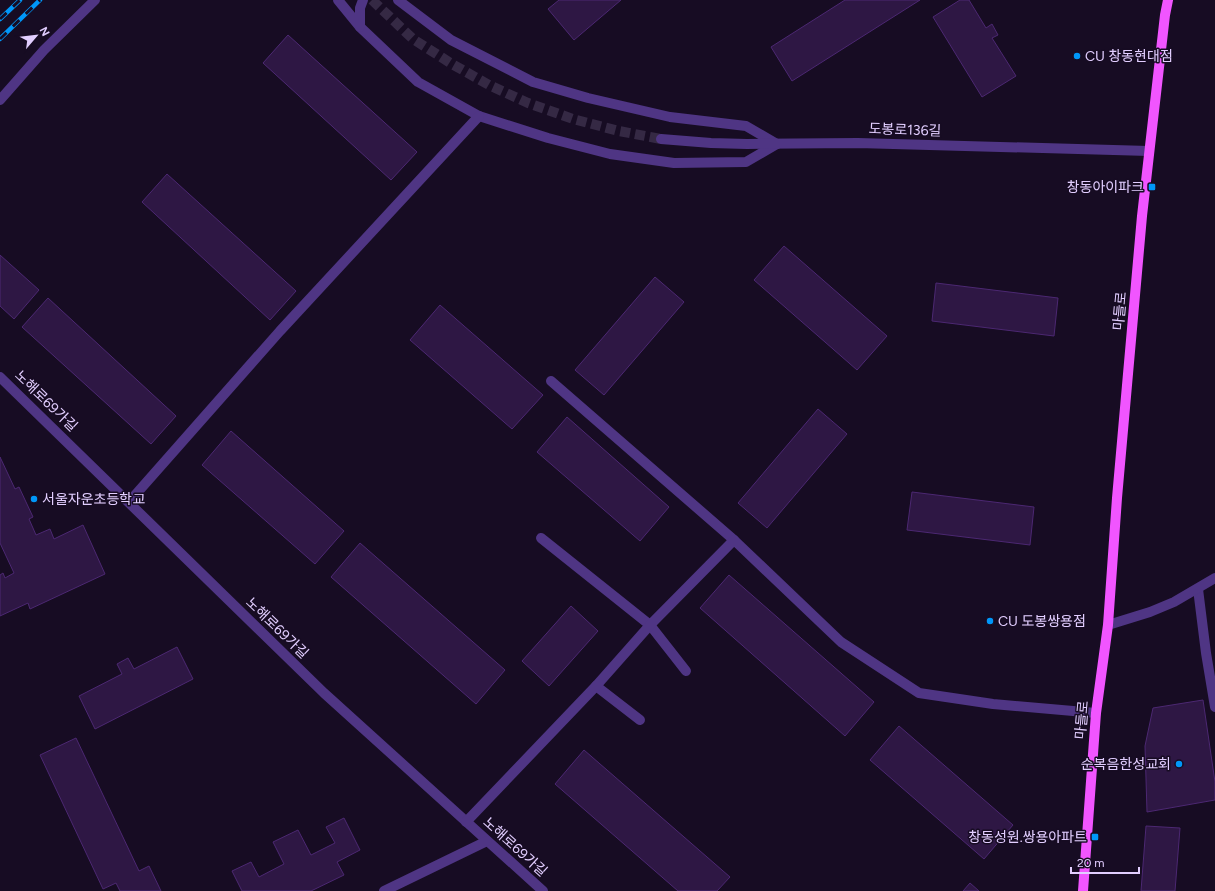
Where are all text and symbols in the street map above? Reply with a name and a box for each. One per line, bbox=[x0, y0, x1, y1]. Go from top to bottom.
north arrow bbox=[16, 16, 56, 56]
text: N bbox=[37, 25, 52, 38]
place label: CU 창동현대점 bbox=[1085, 48, 1173, 65]
marker: CU 창동현대점 bbox=[1072, 51, 1082, 61]
street label: 도봉로136길 bbox=[868, 120, 942, 140]
place label: 창동아이파크 bbox=[1067, 179, 1144, 196]
marker: 창동아이파크 bbox=[1147, 182, 1157, 192]
street label: 마들로 bbox=[1110, 291, 1130, 331]
street label: 노해로69가길 bbox=[11, 367, 81, 435]
place label: 서울자운초등학교 bbox=[42, 491, 145, 508]
marker: 서울자운초등학교 bbox=[29, 494, 39, 504]
street label: 노해로69가길 bbox=[242, 594, 312, 662]
place label: CU 도봉쌍용점 bbox=[998, 613, 1086, 630]
marker: CU 도봉쌍용점 bbox=[985, 616, 995, 626]
street label: 마들로 bbox=[1072, 700, 1092, 740]
place label: 순복음한성교회 bbox=[1081, 756, 1171, 773]
marker: 순복음한성교회 bbox=[1174, 759, 1184, 769]
street label: 노해로69가길 bbox=[479, 814, 551, 880]
place label: 창동성원.쌍용아파트 bbox=[968, 829, 1087, 846]
marker: 창동성원.쌍용아파트 bbox=[1090, 832, 1100, 842]
scale bar bbox=[1071, 849, 1139, 875]
text: 20 m bbox=[1077, 856, 1105, 870]

